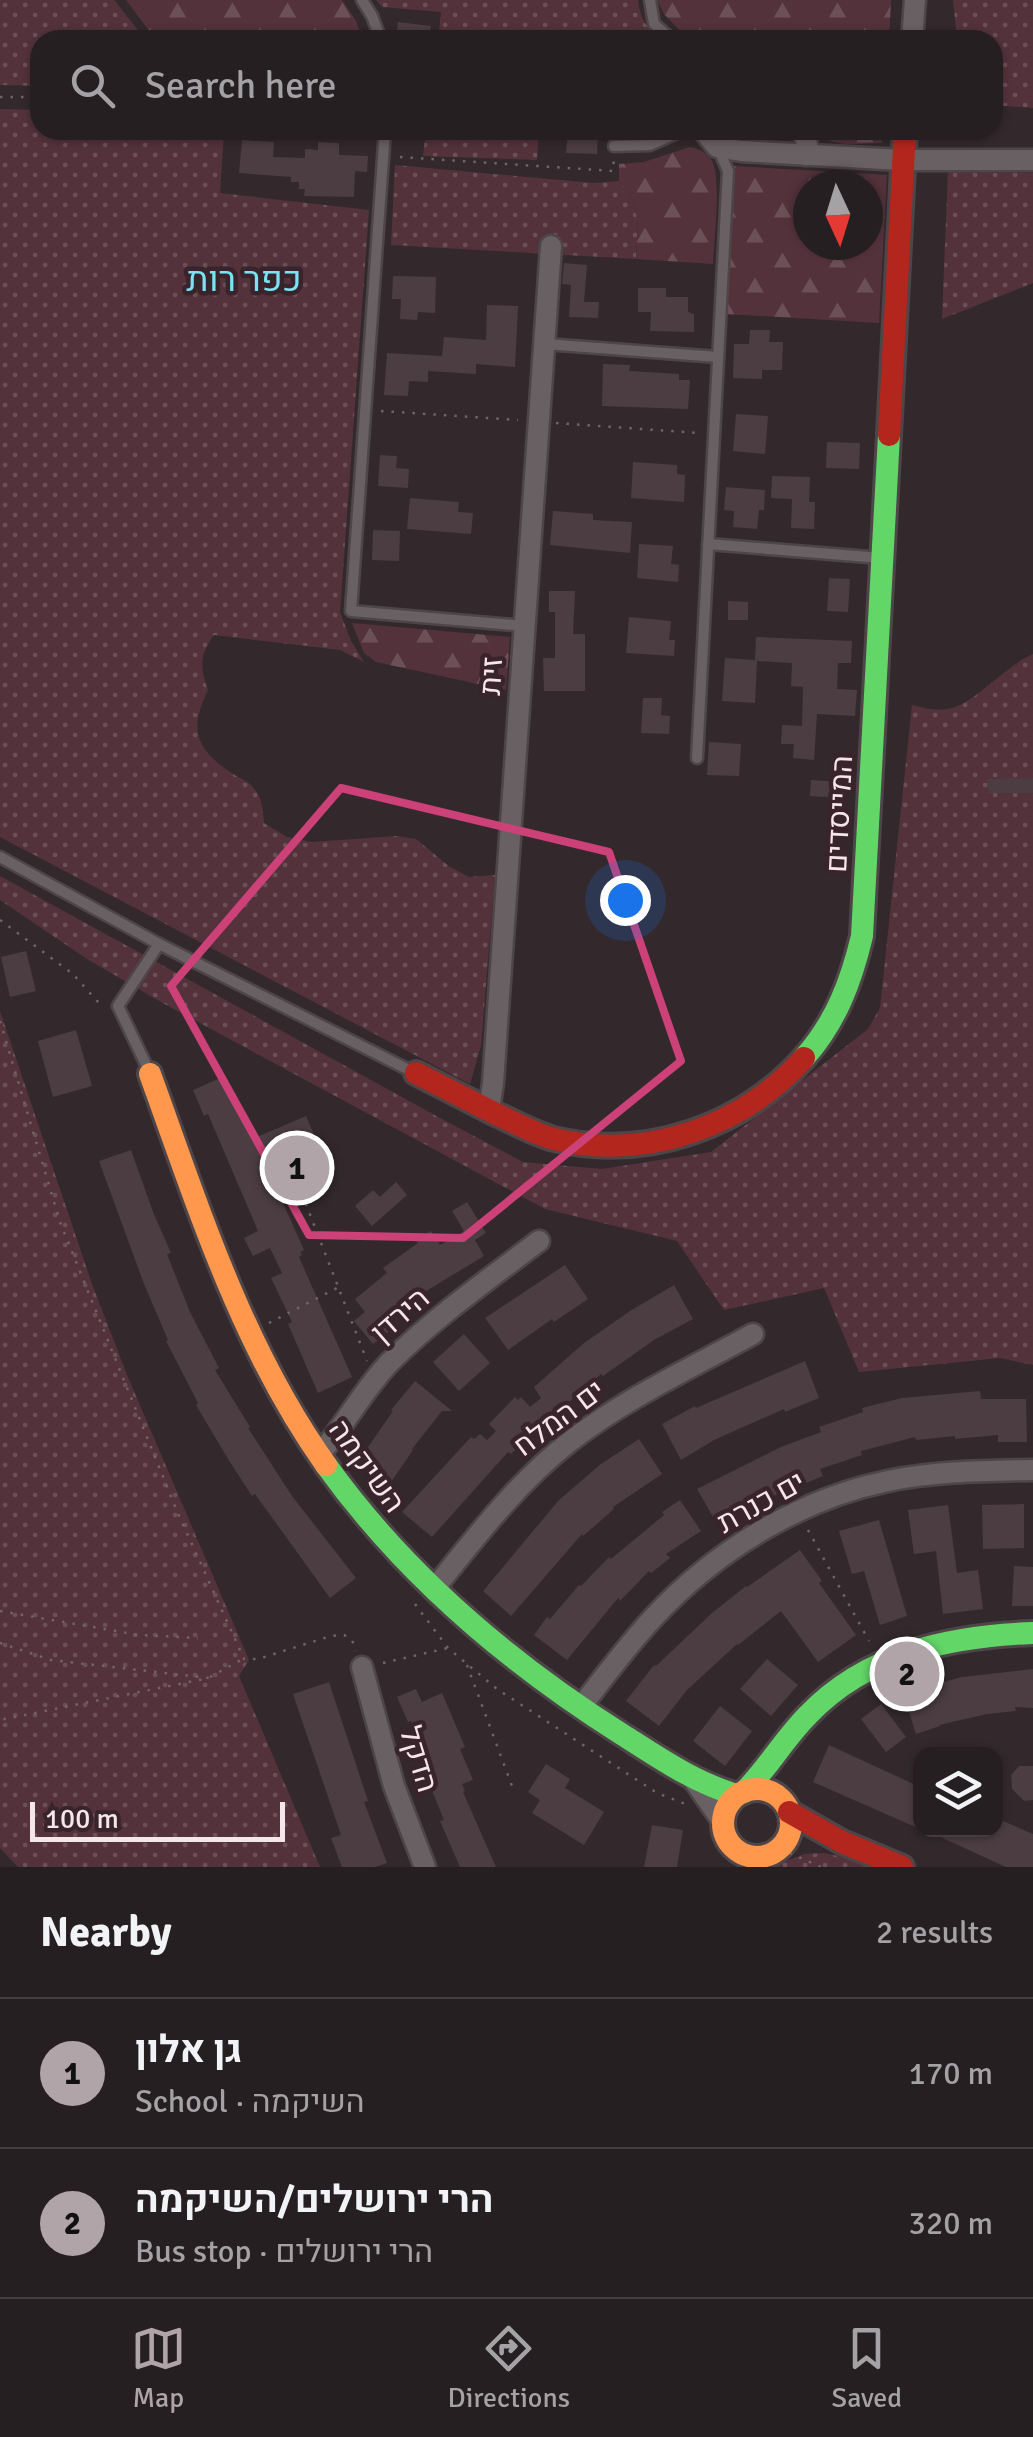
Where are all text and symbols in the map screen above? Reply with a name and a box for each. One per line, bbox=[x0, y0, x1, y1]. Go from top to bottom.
search box bbox=[30, 30, 1003, 140]
icon: search bbox=[65, 58, 120, 113]
text: Search here bbox=[145, 62, 337, 109]
north arrow bbox=[793, 170, 883, 260]
district label: כפר רות bbox=[187, 258, 302, 301]
street label: זית bbox=[472, 656, 511, 696]
street label: המייסדים bbox=[818, 754, 861, 874]
your location bbox=[600, 875, 651, 926]
pin: 1 bbox=[264, 1130, 330, 1206]
street label: הירדן bbox=[363, 1280, 437, 1351]
street label: ים המלח bbox=[506, 1372, 612, 1465]
street label: השיקמה bbox=[321, 1413, 413, 1520]
street label: ים כנרת bbox=[711, 1463, 812, 1542]
pin: 2 bbox=[874, 1636, 940, 1712]
street label: הדקל bbox=[391, 1722, 446, 1797]
map controls bbox=[913, 1747, 1003, 1837]
button: layers bbox=[913, 1747, 1003, 1837]
scale bar bbox=[30, 1797, 285, 1842]
text: 100 m bbox=[45, 1802, 119, 1836]
text: Nearby bbox=[40, 1907, 172, 1958]
text: 2 results bbox=[876, 1913, 993, 1952]
text: גן אלון bbox=[135, 2026, 242, 2073]
text: 1 bbox=[64, 2054, 81, 2093]
text: 170 m bbox=[909, 2054, 993, 2093]
text: School · השיקמה bbox=[135, 2082, 365, 2121]
text: הרי ירושלים/השיקמה bbox=[135, 2176, 493, 2223]
text: 2 bbox=[64, 2204, 81, 2243]
text: 320 m bbox=[909, 2204, 993, 2243]
text: Bus stop · הרי ירושלים bbox=[135, 2232, 433, 2271]
tab: Map bbox=[131, 2321, 186, 2415]
tab: Directions bbox=[448, 2321, 570, 2415]
tab: Saved bbox=[832, 2321, 902, 2415]

